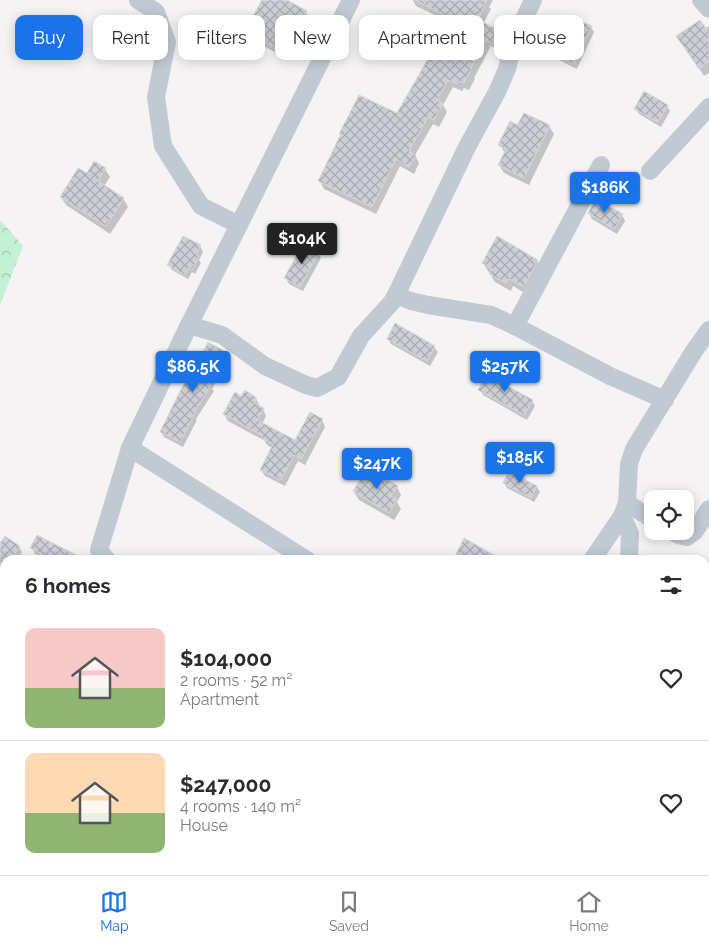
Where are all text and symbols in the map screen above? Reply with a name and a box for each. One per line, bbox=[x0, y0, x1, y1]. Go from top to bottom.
chip: Buy bbox=[15, 15, 83, 60]
chip: Rent bbox=[93, 15, 168, 60]
chip: Filters bbox=[178, 15, 265, 60]
chip: New bbox=[275, 15, 349, 60]
chip: Apartment bbox=[359, 15, 484, 60]
chip: House bbox=[494, 15, 584, 60]
pin: $186K bbox=[570, 172, 640, 214]
text: $186K bbox=[581, 178, 629, 197]
pin: $104K bbox=[267, 222, 337, 265]
text: $104K bbox=[278, 229, 326, 248]
pin: $86.5K bbox=[152, 350, 234, 393]
pin: $257K bbox=[470, 350, 540, 393]
text: $86.5K bbox=[167, 357, 219, 376]
text: $257K bbox=[481, 357, 529, 376]
pin: $185K bbox=[485, 442, 555, 484]
pin: $247K bbox=[342, 448, 412, 490]
text: $185K bbox=[496, 448, 544, 467]
text: $247K bbox=[353, 454, 401, 473]
map controls bbox=[644, 490, 694, 540]
button: locate bbox=[644, 490, 694, 540]
icon: filters bbox=[657, 571, 685, 599]
text: 6 homes bbox=[25, 573, 111, 598]
text: $104,000 bbox=[180, 646, 272, 671]
icon: home bbox=[65, 648, 125, 708]
icon: heart bbox=[657, 664, 685, 692]
text: 2 rooms · 52 m² bbox=[180, 671, 292, 690]
text: Apartment bbox=[180, 690, 259, 709]
text: $247,000 bbox=[180, 772, 271, 797]
icon: home bbox=[65, 773, 125, 833]
icon: heart bbox=[657, 789, 685, 817]
text: 4 rooms · 140 m² bbox=[180, 797, 301, 816]
text: House bbox=[180, 816, 228, 835]
tab: Map bbox=[100, 888, 129, 934]
tab: Saved bbox=[329, 888, 369, 934]
tab: Home bbox=[569, 888, 609, 934]

